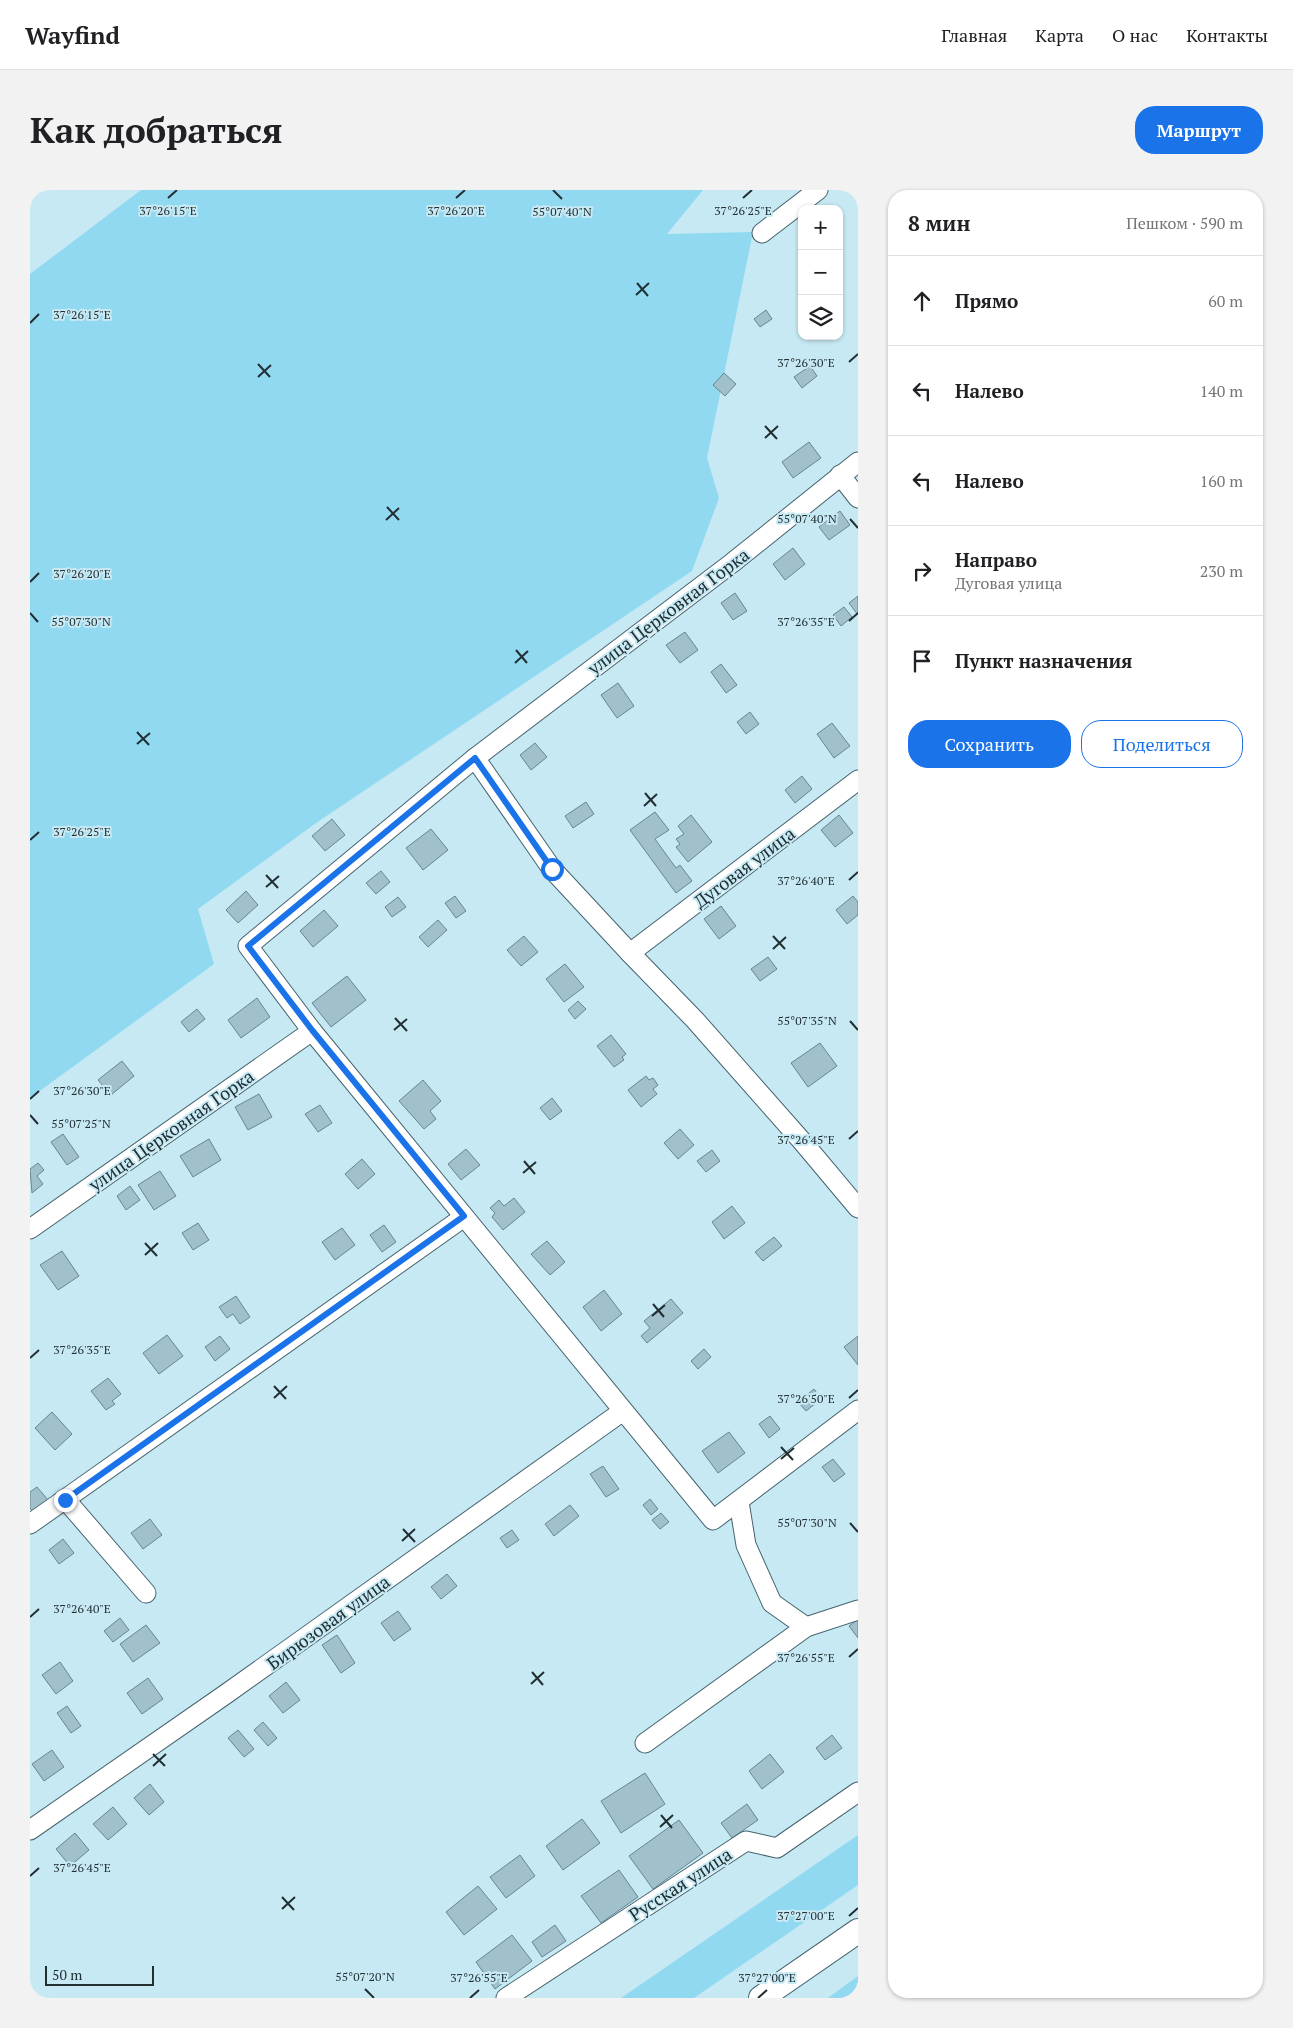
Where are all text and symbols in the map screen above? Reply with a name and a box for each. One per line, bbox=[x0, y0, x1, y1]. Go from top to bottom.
text: Wayfind bbox=[25, 19, 120, 51]
text: Главная bbox=[941, 23, 1007, 47]
text: Карта bbox=[1035, 23, 1084, 47]
text: О нас bbox=[1112, 23, 1158, 47]
text: Контакты bbox=[1186, 23, 1268, 47]
button: Маршрут bbox=[1135, 106, 1263, 154]
text: Как добраться bbox=[30, 107, 283, 153]
text: 37°26'15"E bbox=[139, 203, 197, 218]
text: 37°26'20"E bbox=[427, 203, 485, 218]
text: 37°26'25"E bbox=[714, 203, 772, 218]
text: 55°07'40"N bbox=[532, 204, 592, 219]
map controls bbox=[798, 205, 843, 340]
button: + bbox=[798, 205, 843, 250]
text: 8 мин bbox=[908, 209, 970, 237]
text: Пешком · 590 m bbox=[1126, 212, 1243, 234]
button: − bbox=[798, 250, 843, 295]
icon: ahead bbox=[908, 287, 936, 315]
text: Прямо bbox=[955, 288, 1018, 313]
text: 60 m bbox=[1208, 290, 1243, 312]
button: layers bbox=[798, 295, 843, 340]
text: 37°26'15"E bbox=[53, 307, 111, 322]
text: 37°26'30"E bbox=[777, 355, 835, 370]
icon: left bbox=[908, 377, 936, 405]
text: Налево bbox=[955, 378, 1024, 403]
text: 140 m bbox=[1200, 380, 1243, 402]
icon: left bbox=[908, 467, 936, 495]
text: Налево bbox=[955, 468, 1024, 493]
text: 160 m bbox=[1200, 470, 1243, 492]
text: 55°07'40"N bbox=[777, 511, 837, 526]
street label: улица Церковная Горка bbox=[581, 542, 754, 680]
text: Направо bbox=[955, 547, 1037, 572]
icon: right bbox=[908, 557, 936, 585]
text: 230 m bbox=[1200, 560, 1243, 582]
text: 37°26'20"E bbox=[53, 566, 111, 581]
text: Дуговая улица bbox=[955, 572, 1062, 594]
text: 55°07'30"N bbox=[51, 614, 111, 629]
text: 37°26'35"E bbox=[777, 614, 835, 629]
icon: arrive bbox=[908, 647, 936, 675]
text: Пункт назначения bbox=[955, 648, 1132, 673]
button: Сохранить bbox=[908, 720, 1071, 768]
button: Поделиться bbox=[1081, 720, 1243, 768]
street label: Дуговая улица bbox=[689, 821, 799, 913]
text: 37°26'25"E bbox=[53, 824, 111, 839]
route start bbox=[541, 858, 564, 881]
text: 37°26'40"E bbox=[777, 873, 835, 888]
text: 55°07'35"N bbox=[777, 1013, 837, 1028]
street label: улица Церковная Горка bbox=[83, 1064, 258, 1197]
text: 37°26'30"E bbox=[53, 1083, 111, 1098]
text: 55°07'25"N bbox=[51, 1116, 111, 1131]
text: 37°26'45"E bbox=[777, 1132, 835, 1147]
text: 37°26'35"E bbox=[53, 1342, 111, 1357]
text: 37°26'50"E bbox=[777, 1391, 835, 1406]
route end bbox=[54, 1489, 77, 1512]
text: 55°07'30"N bbox=[777, 1515, 837, 1530]
street label: Бирюзовая улица bbox=[262, 1569, 394, 1675]
text: 37°26'40"E bbox=[53, 1601, 111, 1616]
text: 37°26'55"E bbox=[777, 1650, 835, 1665]
street label: Русская улица bbox=[624, 1842, 736, 1926]
text: 37°26'45"E bbox=[53, 1860, 111, 1875]
text: 37°27'00"E bbox=[777, 1908, 835, 1923]
scale bar bbox=[45, 1963, 154, 1986]
text: 50 m bbox=[52, 1965, 82, 1984]
text: 55°07'20"N bbox=[335, 1969, 395, 1984]
text: 37°26'55"E bbox=[450, 1970, 508, 1985]
text: 37°27'00"E bbox=[738, 1970, 796, 1985]

